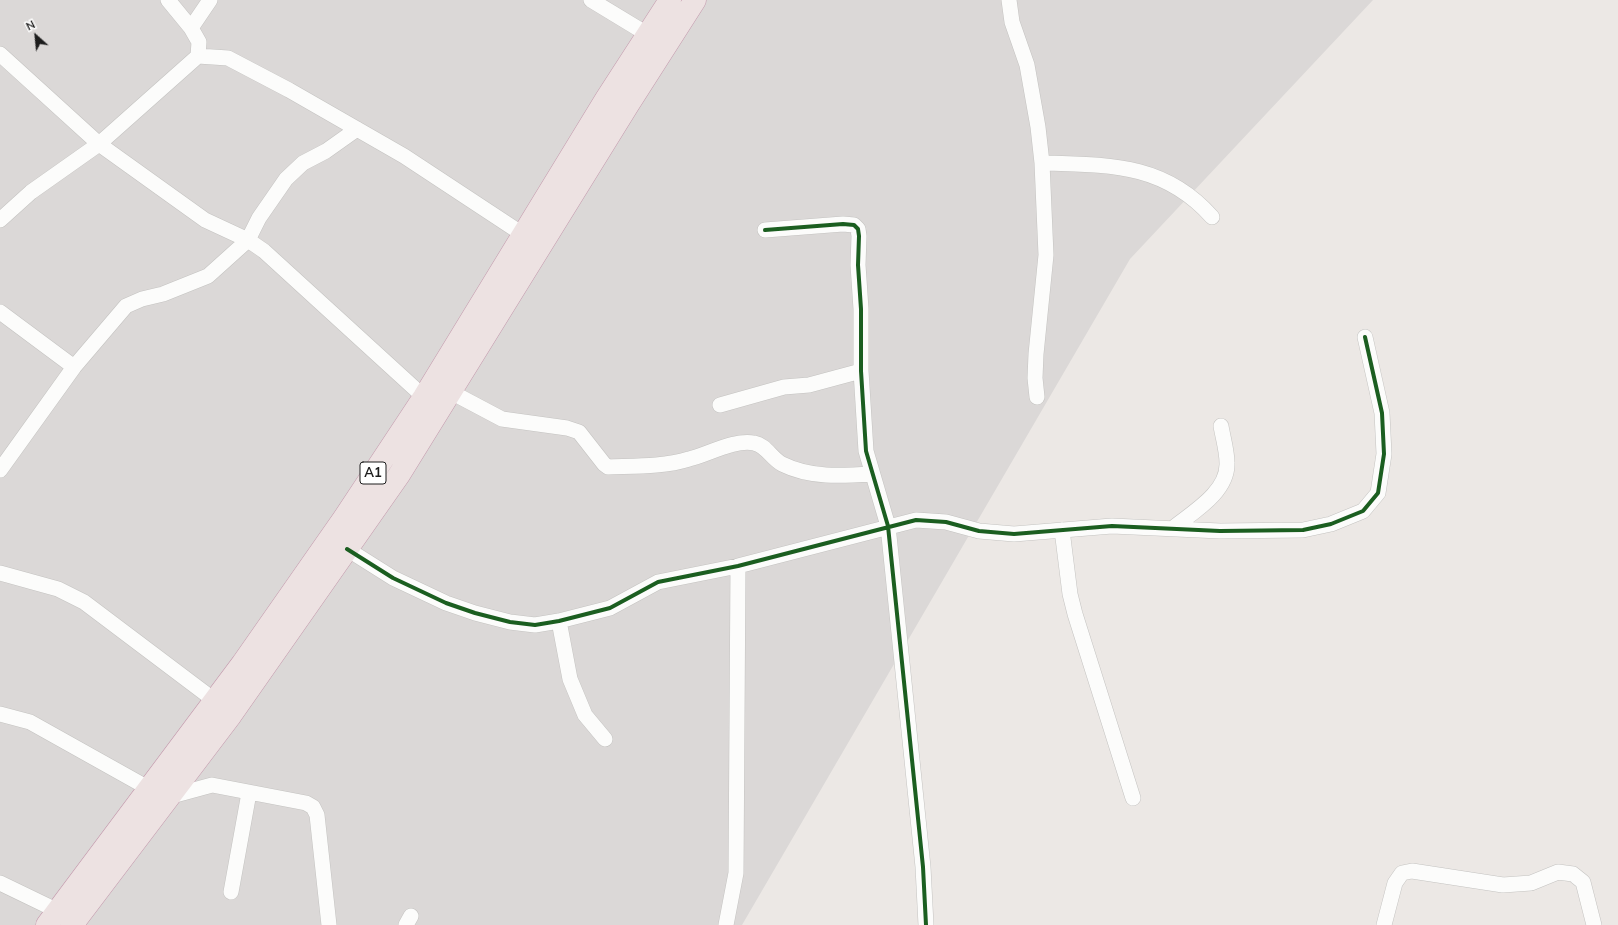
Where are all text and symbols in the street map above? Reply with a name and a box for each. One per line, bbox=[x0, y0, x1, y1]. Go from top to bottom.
north arrow bbox=[16, 16, 56, 56]
text: N bbox=[24, 17, 37, 33]
road number: A1 bbox=[360, 462, 386, 484]

